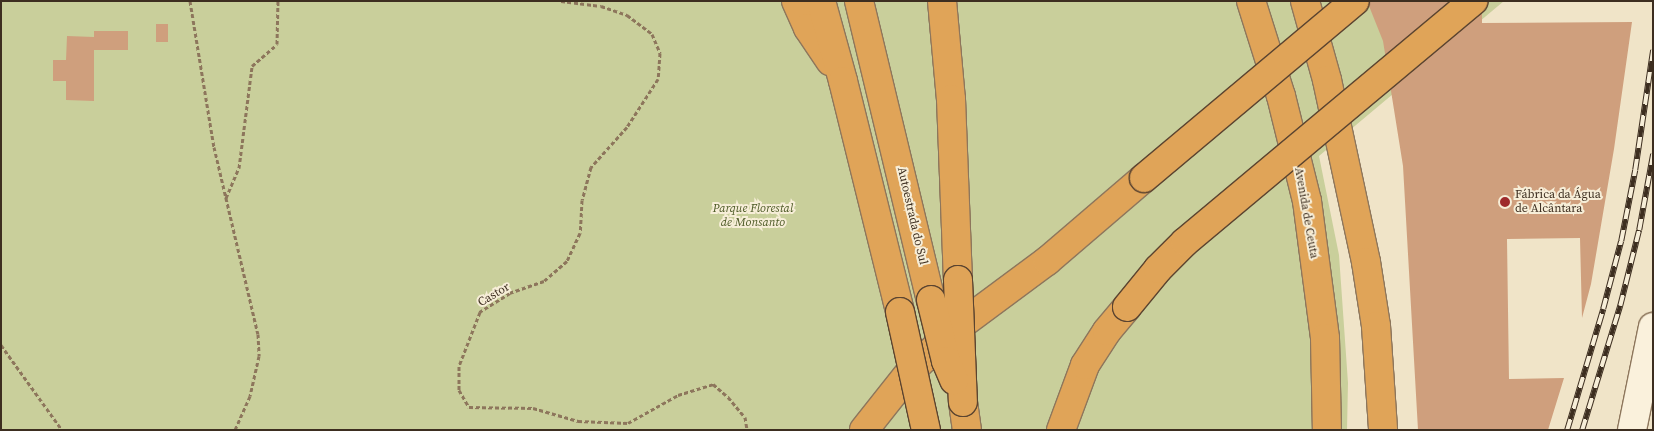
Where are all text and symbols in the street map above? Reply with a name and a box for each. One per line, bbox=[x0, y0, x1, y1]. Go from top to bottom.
street label: Autoestrada do Sul bbox=[894, 166, 930, 266]
street label: Avenida de Ceuta bbox=[1291, 166, 1321, 260]
place label: Fábrica da Água de Alcântara bbox=[1515, 188, 1601, 216]
marker: Fábrica da Água de Alcântara bbox=[1499, 196, 1511, 208]
park label: Parque Florestal de Monsanto bbox=[713, 202, 793, 230]
street label: Castor bbox=[476, 280, 512, 310]

